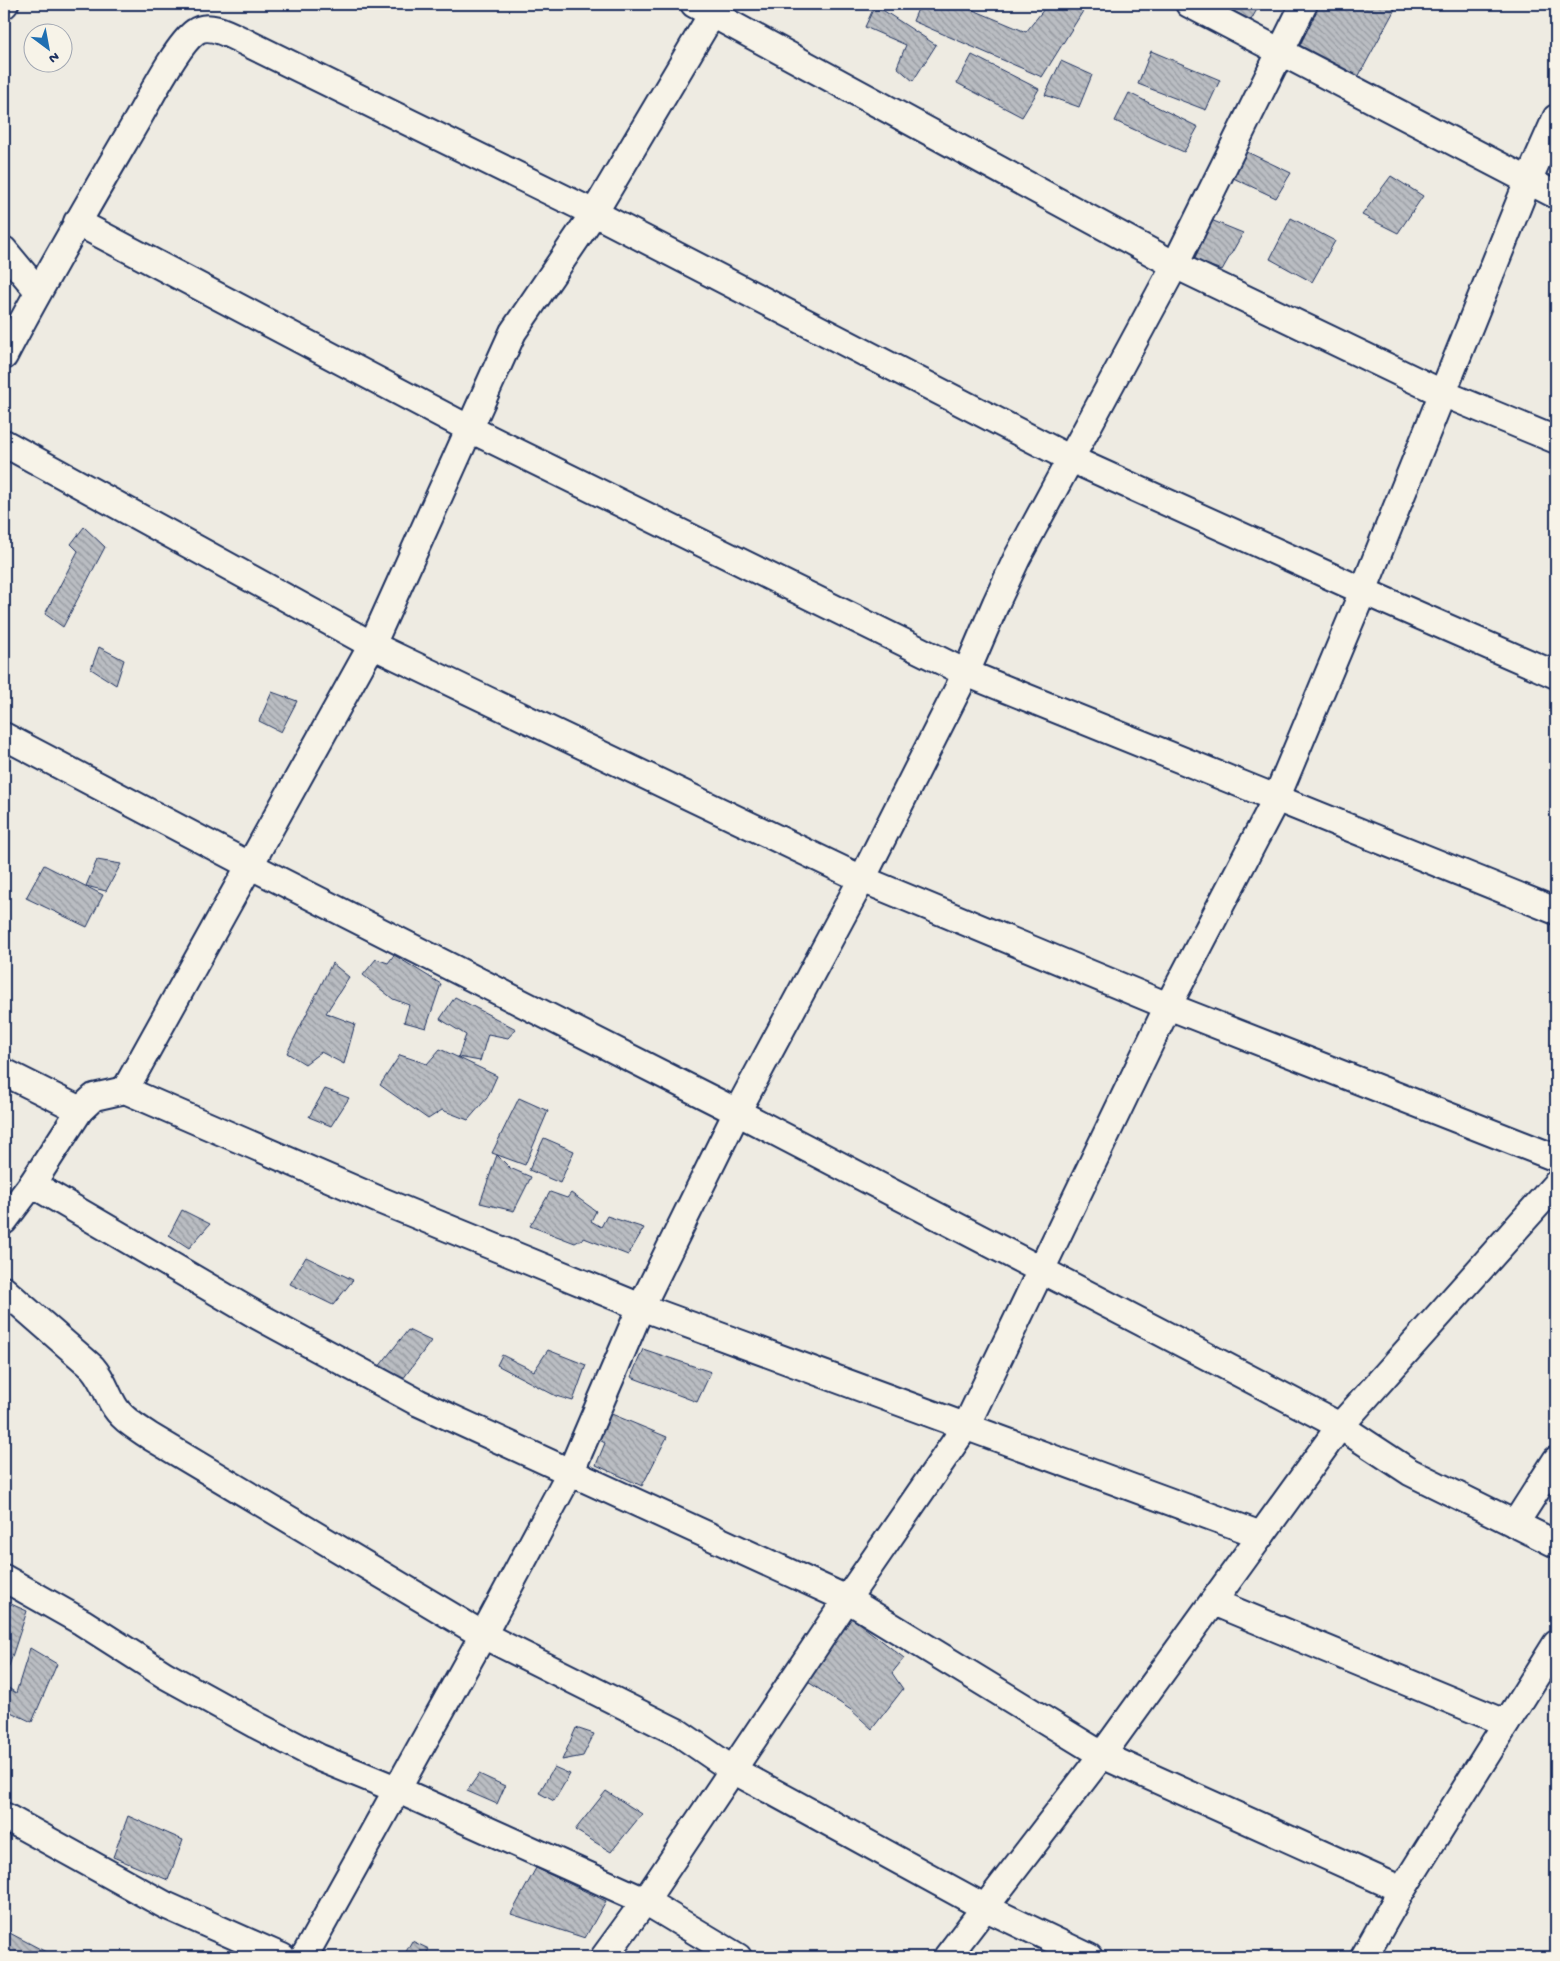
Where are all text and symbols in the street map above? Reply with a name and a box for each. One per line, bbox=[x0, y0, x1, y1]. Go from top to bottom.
north arrow bbox=[22, 22, 72, 72]
text: N bbox=[45, 47, 62, 67]

